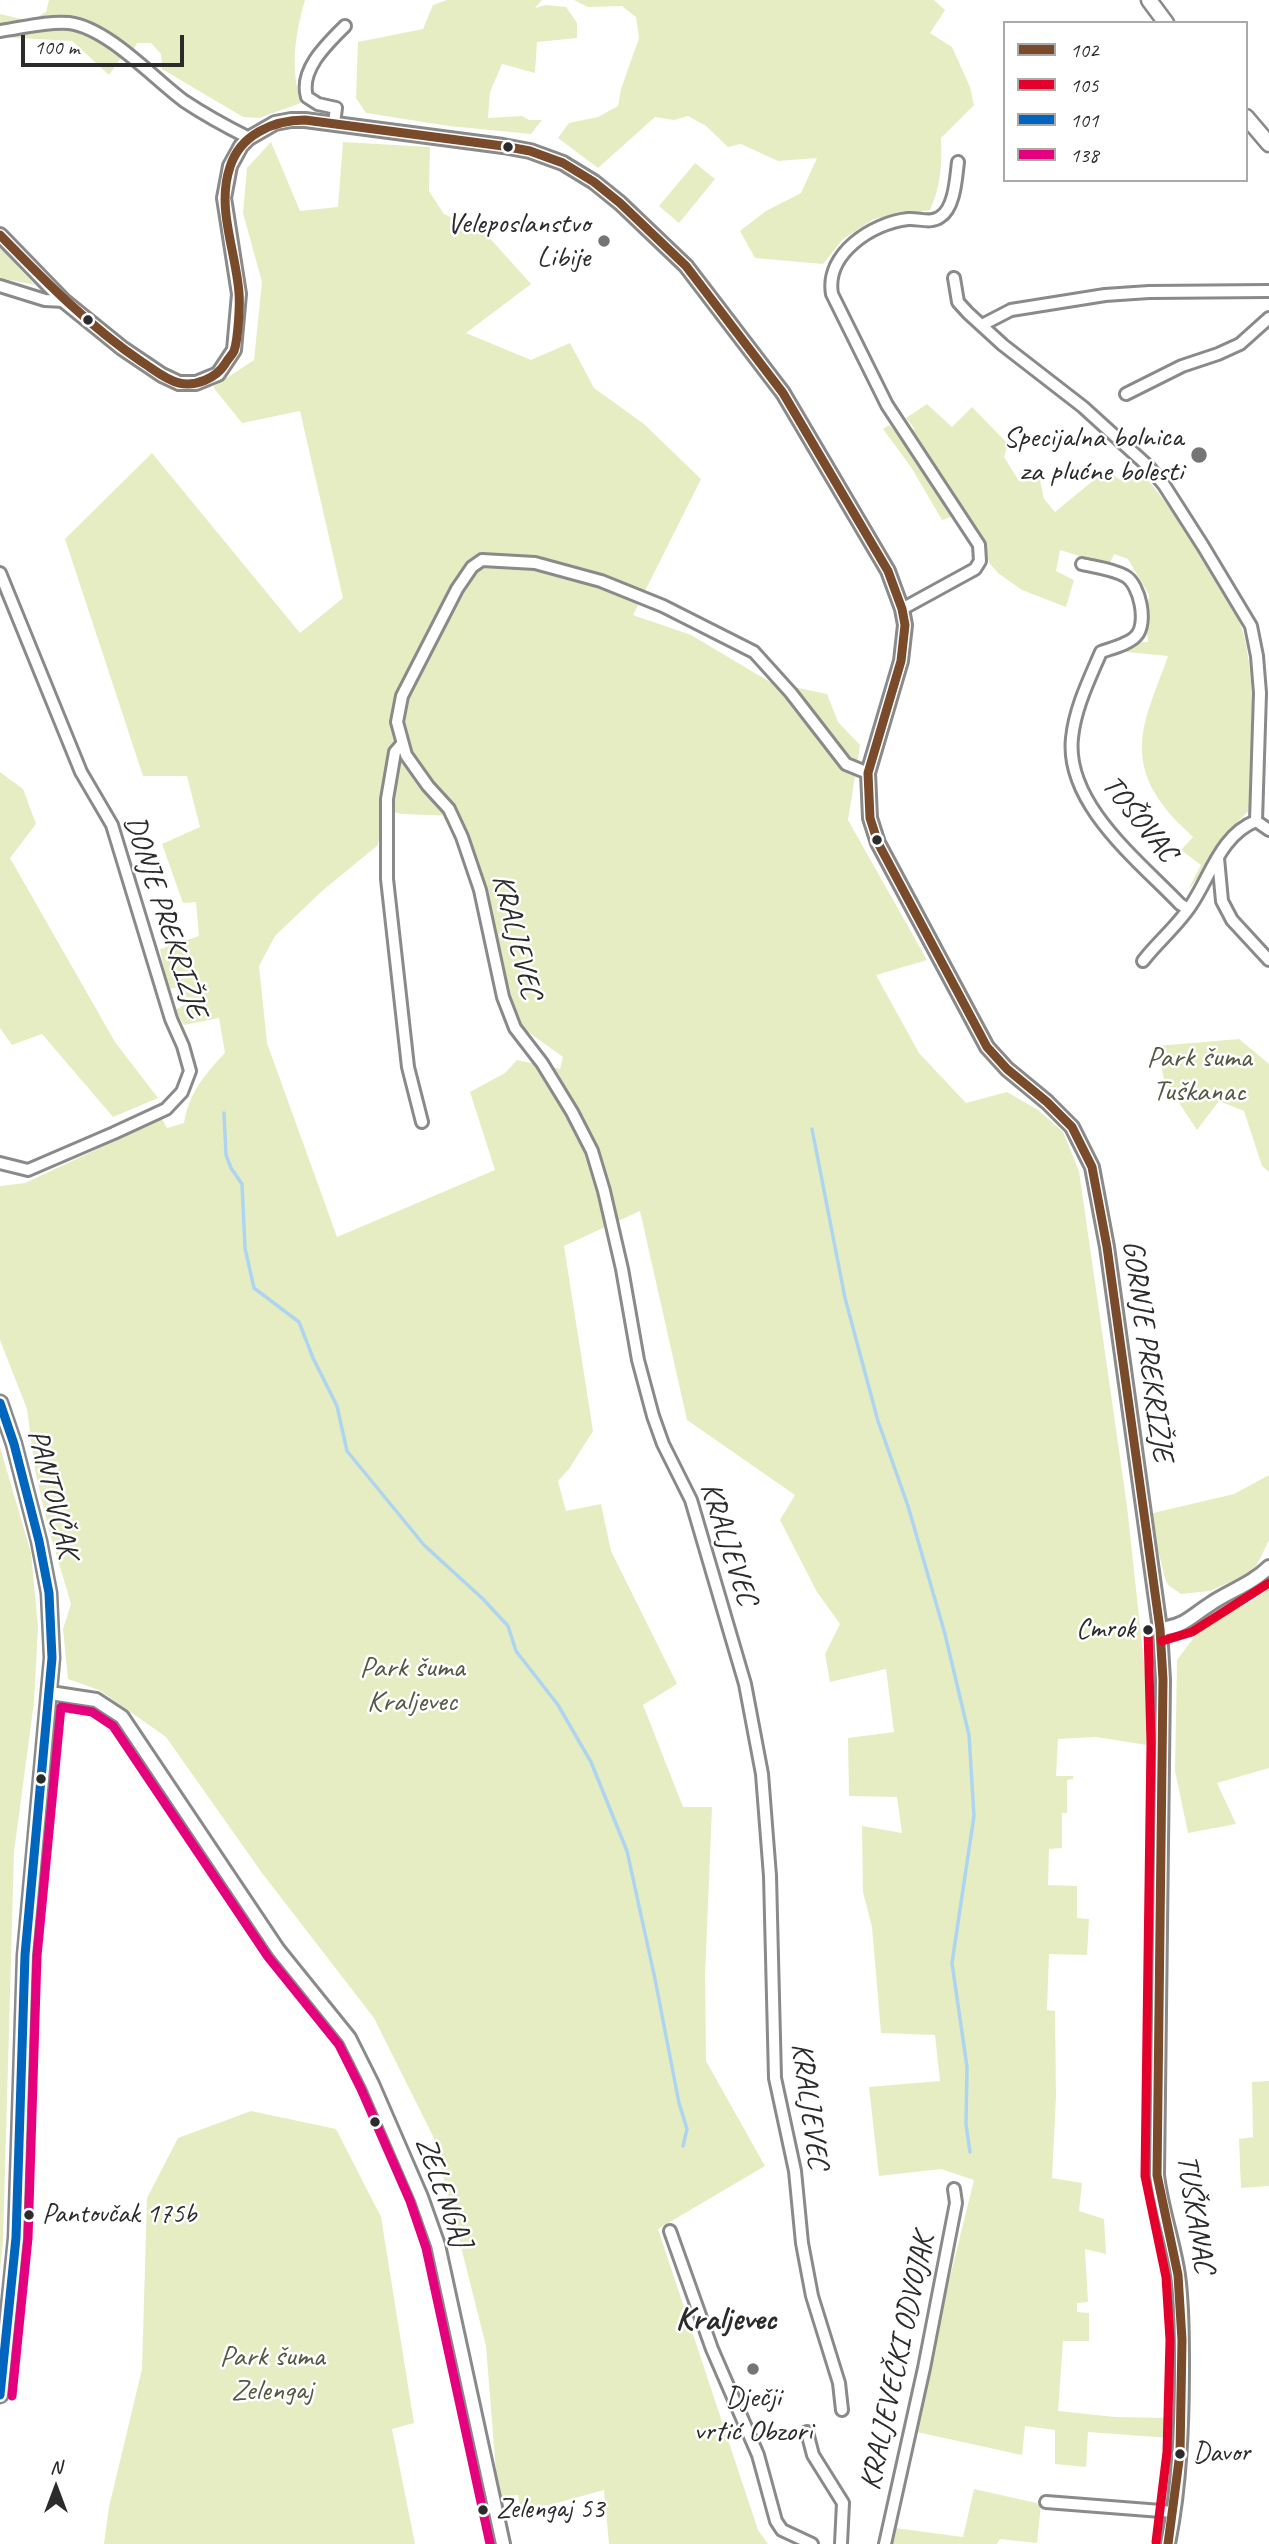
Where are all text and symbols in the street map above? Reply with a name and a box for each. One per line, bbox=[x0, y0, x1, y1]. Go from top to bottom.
scale bar bbox=[24, 21, 187, 65]
legend bbox=[1003, 21, 1248, 182]
text: 100 m bbox=[34, 34, 79, 60]
text: 102 bbox=[1070, 37, 1098, 63]
text: 105 bbox=[1070, 72, 1098, 98]
text: 101 bbox=[1070, 107, 1098, 133]
unlabelled marker bbox=[501, 140, 515, 154]
text: 138 bbox=[1070, 142, 1098, 168]
place label: Veleposlanstvo Libije bbox=[447, 206, 590, 276]
marker: Veleposlanstvo Libije bbox=[596, 233, 612, 249]
unlabelled marker bbox=[81, 313, 95, 327]
place label: Specijalna bolnica za plućne bolesti bbox=[1003, 420, 1183, 490]
marker: Specijalna bolnica za plućne bolesti bbox=[1189, 445, 1209, 465]
street label: TOŠOVAC bbox=[1093, 769, 1185, 869]
street label: DONJE PREKRIŽJE bbox=[115, 812, 215, 1022]
unlabelled marker bbox=[870, 833, 884, 847]
street label: KRALJEVEC bbox=[483, 871, 549, 1003]
park label: Park šuma Tuškanac bbox=[1147, 1040, 1251, 1110]
street label: GORNJE PREKRIŽJE bbox=[1114, 1238, 1180, 1464]
street label: PANTOVČAK bbox=[19, 1426, 85, 1562]
street label: KRALJEVEC bbox=[691, 1478, 765, 1610]
place label: Cmrok bbox=[1076, 1613, 1135, 1647]
marker: Cmrok bbox=[1141, 1623, 1155, 1637]
park label: Park šuma Kraljevec bbox=[360, 1650, 464, 1720]
unlabelled marker bbox=[34, 1772, 48, 1786]
street label: KRALJEVEC bbox=[782, 2041, 836, 2171]
unlabelled marker bbox=[368, 2115, 382, 2129]
street label: ZELENGAJ bbox=[407, 2132, 479, 2252]
street label: TUŠKANAC bbox=[1168, 2152, 1222, 2276]
place label: Pantovčak 175b bbox=[42, 2198, 196, 2232]
marker: Pantovčak 175b bbox=[22, 2208, 36, 2222]
street label: KRALJEVEČKI ODVOJAK bbox=[853, 2231, 943, 2493]
district label: Kraljevec bbox=[676, 2300, 776, 2340]
park label: Park šuma Zelengaj bbox=[220, 2339, 324, 2410]
marker: Dječji vrtić Obzori bbox=[745, 2361, 761, 2377]
place label: Dječji vrtić Obzori bbox=[694, 2380, 812, 2450]
place label: Davor bbox=[1193, 2437, 1250, 2471]
marker: Davor bbox=[1173, 2447, 1187, 2461]
north arrow bbox=[21, 2453, 91, 2523]
text: N bbox=[50, 2455, 62, 2479]
place label: Zelengaj 53 bbox=[496, 2493, 604, 2527]
marker: Zelengaj 53 bbox=[476, 2503, 490, 2517]

